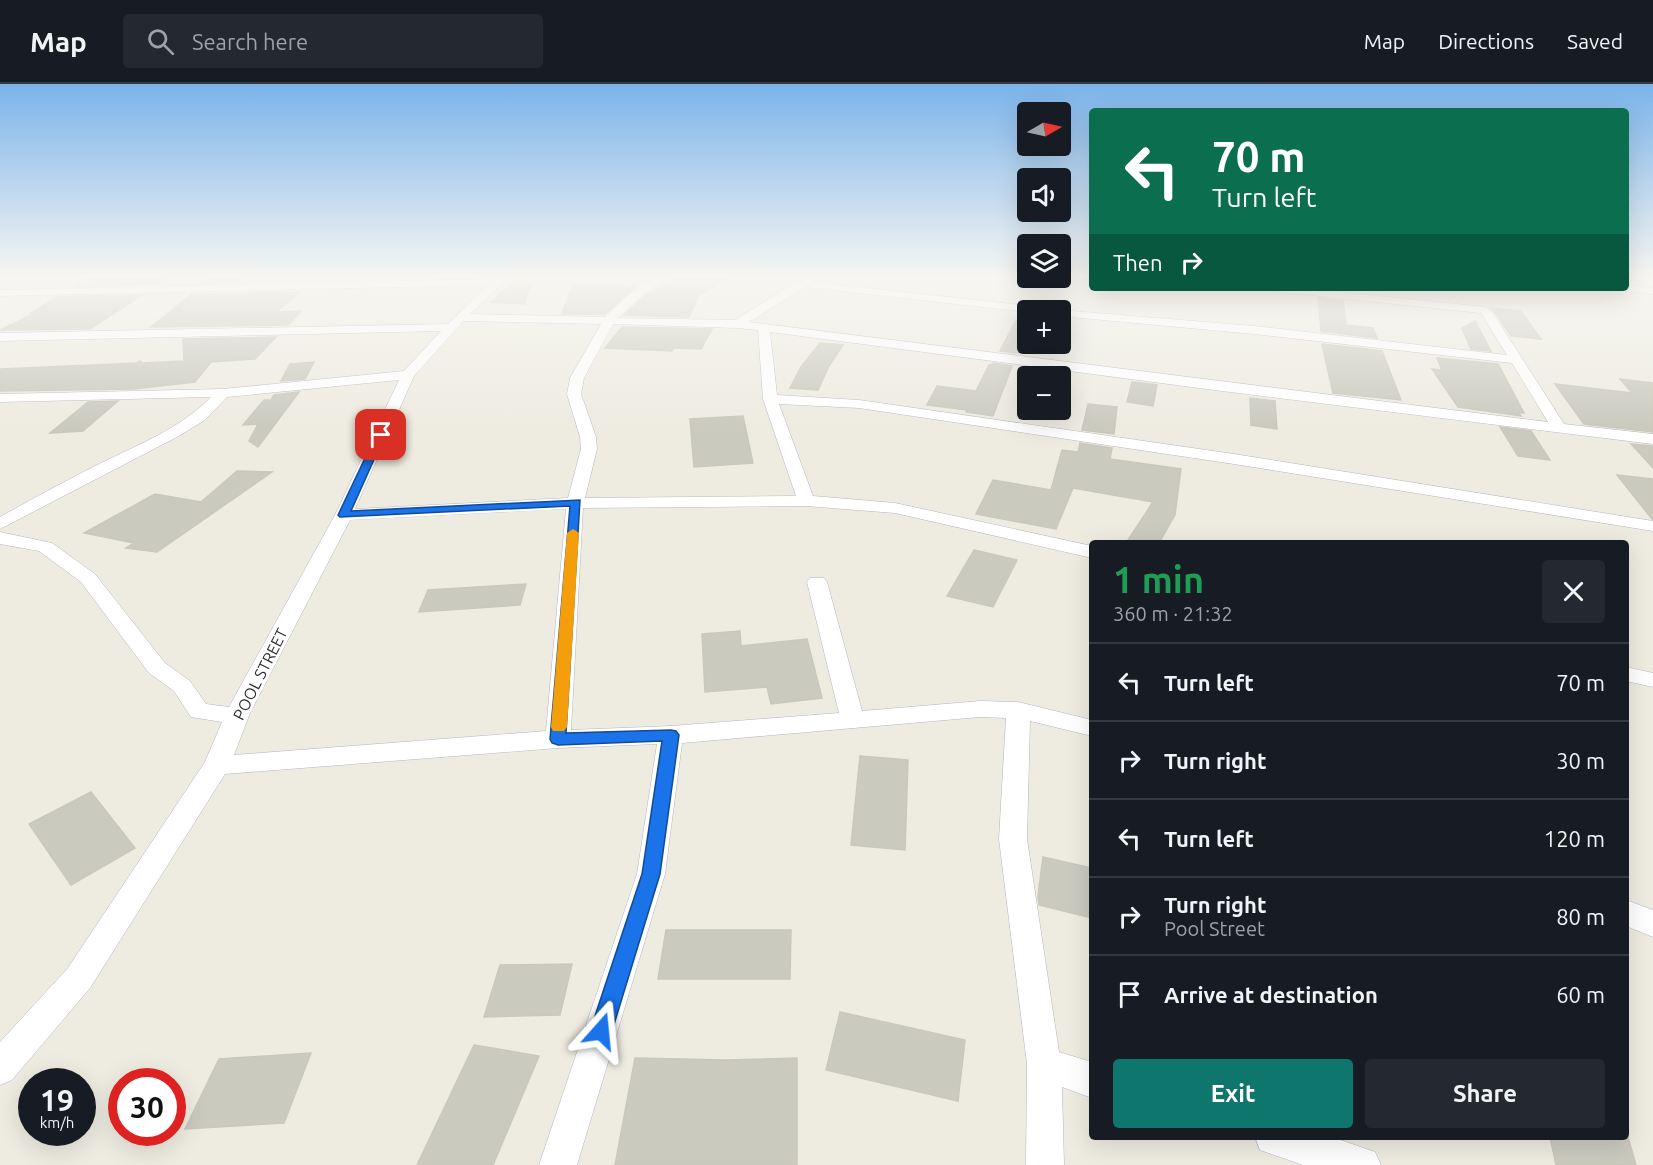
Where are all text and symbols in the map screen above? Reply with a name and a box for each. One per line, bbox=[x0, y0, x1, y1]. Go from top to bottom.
search box bbox=[123, 14, 543, 68]
icon: search bbox=[144, 25, 177, 58]
text: Map bbox=[30, 26, 87, 57]
text: Search here bbox=[192, 29, 308, 54]
text: Map bbox=[1364, 29, 1405, 53]
text: Directions bbox=[1438, 29, 1534, 53]
text: Saved bbox=[1567, 29, 1623, 53]
north arrow bbox=[1017, 102, 1071, 156]
map controls bbox=[1017, 102, 1071, 420]
icon: left bbox=[1113, 132, 1191, 210]
text: 70 m bbox=[1212, 133, 1306, 180]
button: sound bbox=[1017, 168, 1071, 222]
text: Turn left bbox=[1212, 182, 1316, 212]
button: layers bbox=[1017, 234, 1071, 288]
icon: right bbox=[1175, 246, 1208, 279]
text: Then bbox=[1113, 250, 1163, 275]
button: + bbox=[1017, 300, 1071, 354]
button: − bbox=[1017, 366, 1071, 420]
pin bbox=[355, 409, 406, 460]
icon: arrive bbox=[364, 418, 397, 451]
text: 1 min bbox=[1113, 559, 1204, 600]
button: close bbox=[1542, 560, 1605, 623]
text: 360 m · 21:32 bbox=[1113, 602, 1233, 625]
street label: POOL STREET bbox=[229, 625, 291, 723]
icon: left bbox=[1113, 666, 1146, 699]
text: Turn left bbox=[1164, 670, 1254, 695]
text: 70 m bbox=[1556, 670, 1605, 695]
icon: right bbox=[1113, 744, 1146, 777]
text: Turn right bbox=[1164, 748, 1266, 773]
text: 30 m bbox=[1556, 748, 1605, 773]
icon: left bbox=[1113, 822, 1146, 855]
text: Turn left bbox=[1164, 826, 1254, 851]
text: 120 m bbox=[1544, 826, 1605, 851]
text: Turn right bbox=[1164, 892, 1266, 917]
icon: right bbox=[1113, 900, 1146, 933]
text: 80 m bbox=[1556, 904, 1605, 929]
text: Pool Street bbox=[1164, 917, 1265, 940]
icon: arrive bbox=[1113, 978, 1146, 1011]
text: Arrive at destination bbox=[1164, 982, 1378, 1007]
text: 60 m bbox=[1556, 982, 1605, 1007]
position arrow bbox=[569, 999, 633, 1063]
button: Exit bbox=[1113, 1059, 1353, 1128]
button: Share bbox=[1365, 1059, 1605, 1128]
speed limit sign: 30 bbox=[108, 1068, 186, 1146]
text: 19 bbox=[40, 1083, 74, 1117]
text: km/h bbox=[40, 1114, 74, 1131]

